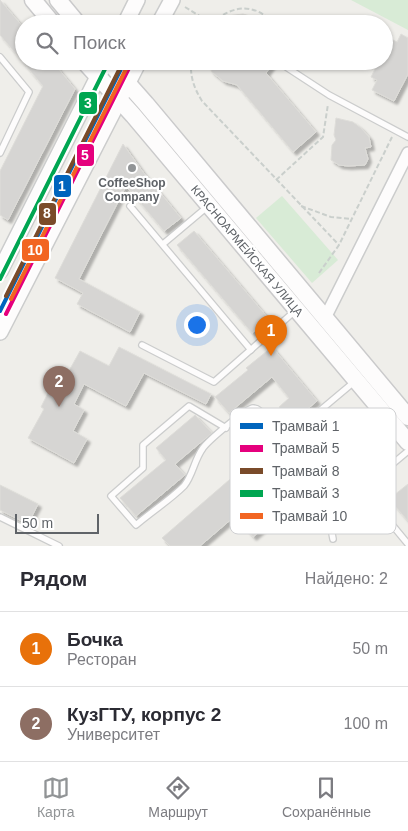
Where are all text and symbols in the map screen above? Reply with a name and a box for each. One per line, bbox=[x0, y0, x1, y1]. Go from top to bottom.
search box bbox=[15, 15, 393, 70]
icon: search bbox=[33, 29, 61, 57]
text: Поиск bbox=[73, 32, 126, 53]
line badge: 3 bbox=[78, 91, 98, 115]
text: 3 bbox=[84, 95, 92, 111]
line badge: 5 bbox=[76, 143, 95, 167]
text: 5 bbox=[81, 147, 89, 163]
marker: CoffeeShop Company bbox=[126, 162, 138, 174]
line badge: 1 bbox=[53, 174, 72, 198]
place label: CoffeeShop Company bbox=[98, 176, 166, 204]
text: 1 bbox=[58, 178, 66, 194]
street label: КРАСНОАРМЕЙСКАЯ УЛИЦА bbox=[188, 182, 307, 320]
line badge: 8 bbox=[38, 202, 57, 226]
text: 8 bbox=[43, 205, 51, 221]
line badge: 10 bbox=[21, 238, 50, 262]
text: 10 bbox=[27, 242, 43, 258]
your location bbox=[184, 312, 210, 338]
pin: 1 bbox=[255, 315, 287, 356]
pin: 2 bbox=[43, 366, 75, 407]
legend bbox=[230, 408, 396, 534]
text: Трамвай 1 bbox=[272, 418, 340, 434]
text: Трамвай 5 bbox=[272, 440, 340, 456]
text: Трамвай 8 bbox=[272, 463, 340, 479]
text: Трамвай 3 bbox=[272, 485, 340, 501]
text: Трамвай 10 bbox=[272, 508, 348, 524]
scale bar bbox=[15, 511, 99, 534]
text: 50 m bbox=[22, 515, 53, 531]
text: Рядом bbox=[20, 567, 87, 590]
text: Найдено: 2 bbox=[305, 570, 388, 587]
text: Бочка bbox=[67, 629, 123, 650]
text: 1 bbox=[32, 640, 40, 657]
text: 50 m bbox=[352, 640, 388, 657]
text: Ресторан bbox=[67, 651, 137, 668]
text: КузГТУ, корпус 2 bbox=[67, 704, 221, 725]
text: 2 bbox=[32, 715, 40, 732]
text: 100 m bbox=[344, 715, 388, 732]
text: Университет bbox=[67, 726, 160, 743]
tab: Карта bbox=[37, 774, 74, 820]
tab: Маршрут bbox=[148, 774, 208, 820]
tab: Сохранённые bbox=[282, 774, 371, 820]

